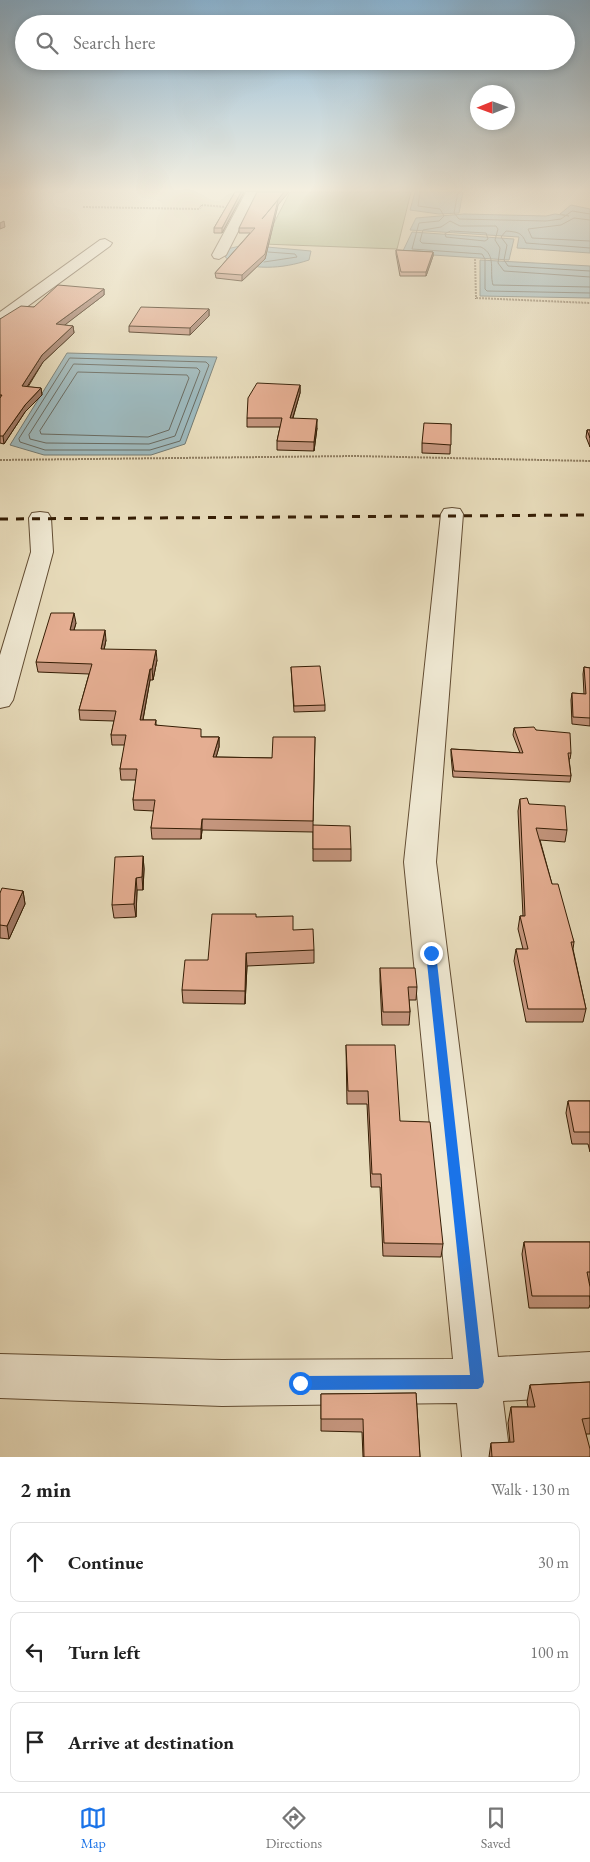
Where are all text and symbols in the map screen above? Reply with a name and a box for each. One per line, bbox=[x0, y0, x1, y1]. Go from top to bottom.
search box bbox=[15, 15, 575, 70]
icon: search bbox=[33, 29, 61, 57]
text: Search here bbox=[73, 30, 155, 55]
north arrow bbox=[470, 85, 515, 130]
route end bbox=[420, 942, 443, 965]
route start bbox=[289, 1372, 312, 1395]
text: 2 min bbox=[20, 1476, 71, 1503]
text: Walk · 130 m bbox=[491, 1479, 570, 1500]
icon: ahead bbox=[21, 1548, 49, 1576]
text: Continue bbox=[68, 1550, 143, 1575]
text: 30 m bbox=[538, 1552, 569, 1573]
icon: left bbox=[21, 1638, 49, 1666]
text: Turn left bbox=[68, 1640, 140, 1665]
text: 100 m bbox=[530, 1642, 569, 1663]
icon: arrive bbox=[21, 1728, 49, 1756]
text: Arrive at destination bbox=[68, 1730, 234, 1755]
tab: Map bbox=[79, 1804, 107, 1852]
tab: Directions bbox=[266, 1804, 322, 1852]
tab: Saved bbox=[481, 1804, 511, 1852]

